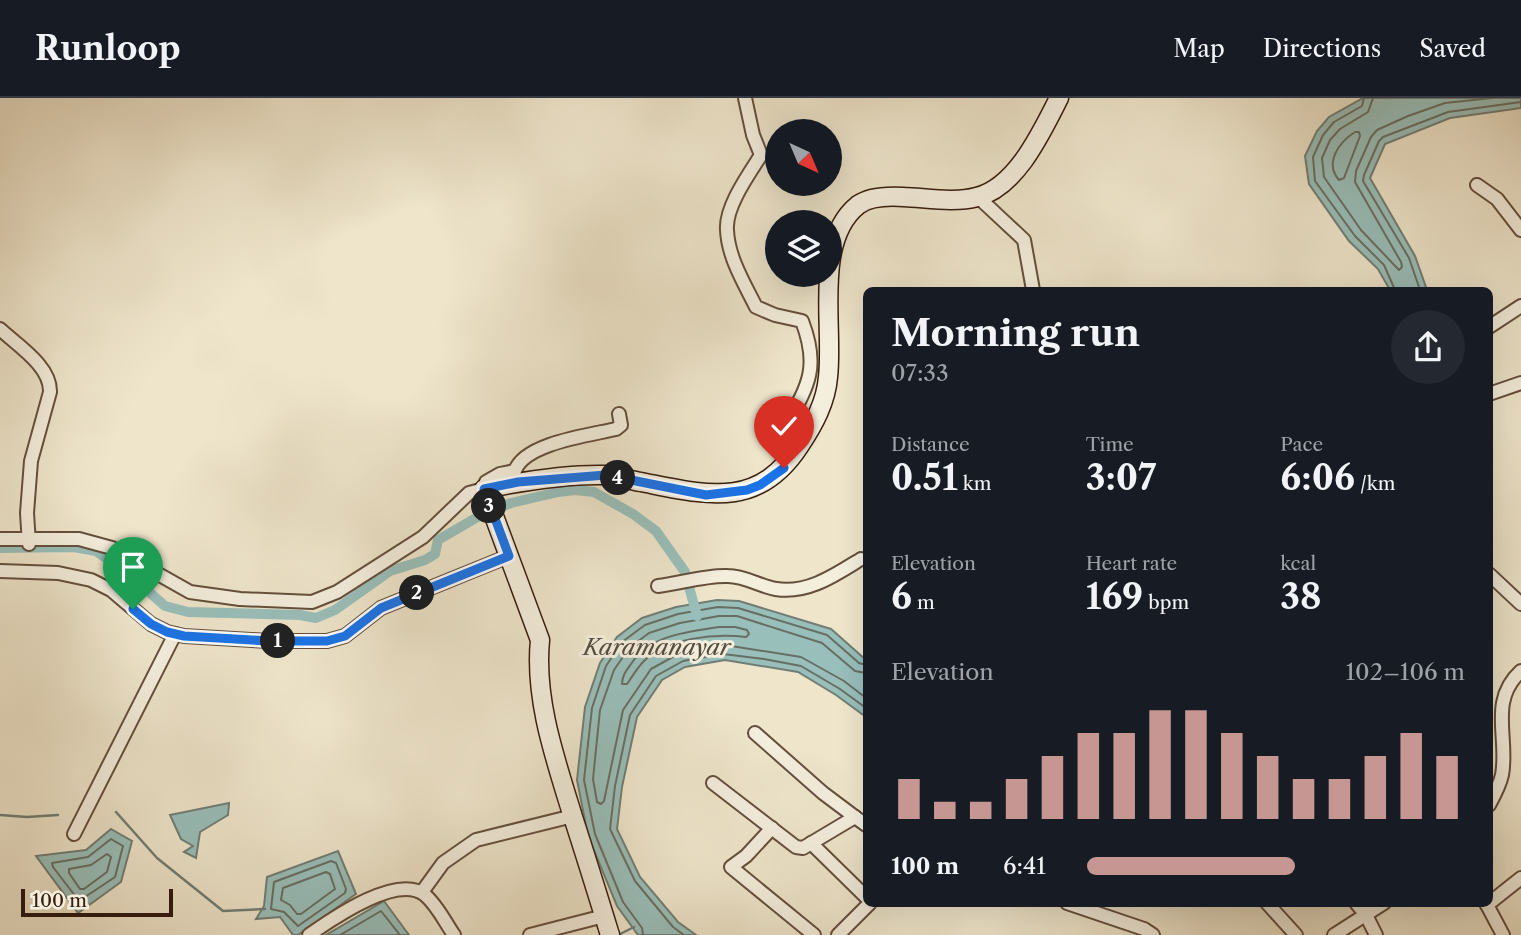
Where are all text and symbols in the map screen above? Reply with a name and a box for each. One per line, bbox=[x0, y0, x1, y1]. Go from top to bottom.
text: Runloop bbox=[35, 28, 181, 69]
text: Map bbox=[1173, 34, 1225, 63]
text: Directions bbox=[1263, 34, 1381, 63]
text: Saved bbox=[1419, 34, 1486, 63]
north arrow bbox=[765, 119, 842, 196]
map controls bbox=[765, 119, 842, 287]
button: layers bbox=[765, 210, 842, 287]
text: Morning run bbox=[891, 309, 1140, 356]
button: share bbox=[1391, 310, 1465, 384]
text: 07:33 bbox=[891, 359, 949, 387]
pin bbox=[754, 396, 814, 468]
icon: check bbox=[765, 407, 803, 445]
text: Distance bbox=[891, 433, 970, 456]
text: Time bbox=[1086, 433, 1134, 456]
text: Pace bbox=[1280, 433, 1323, 456]
text: 0.51 bbox=[891, 456, 958, 499]
text: 3:07 bbox=[1086, 456, 1156, 499]
text: 6:06 bbox=[1280, 456, 1355, 499]
pin: 4 bbox=[600, 460, 636, 496]
text: 4 bbox=[612, 466, 623, 489]
text: km bbox=[958, 472, 991, 495]
text: /km bbox=[1355, 472, 1395, 495]
pin: 3 bbox=[472, 488, 506, 524]
text: 3 bbox=[483, 494, 494, 517]
pin bbox=[103, 537, 163, 609]
icon: arrive bbox=[114, 548, 152, 586]
text: Elevation bbox=[891, 552, 976, 575]
text: Heart rate bbox=[1086, 552, 1177, 575]
text: kcal bbox=[1280, 552, 1316, 575]
pin: 2 bbox=[400, 575, 434, 610]
text: 6 bbox=[891, 575, 912, 618]
text: 169 bbox=[1086, 575, 1143, 618]
text: 38 bbox=[1280, 575, 1322, 618]
text: 2 bbox=[411, 581, 422, 604]
text: m bbox=[912, 591, 935, 614]
text: bpm bbox=[1143, 591, 1189, 614]
pin: 1 bbox=[260, 624, 296, 658]
text: 1 bbox=[273, 629, 282, 652]
water label: Karamanayar bbox=[581, 633, 732, 661]
text: Elevation bbox=[891, 658, 994, 686]
text: 102–106 m bbox=[1345, 658, 1465, 686]
text: 100 m bbox=[891, 852, 959, 880]
text: 6:41 bbox=[1003, 852, 1046, 880]
scale bar bbox=[21, 886, 173, 918]
text: 100 m bbox=[32, 889, 87, 912]

